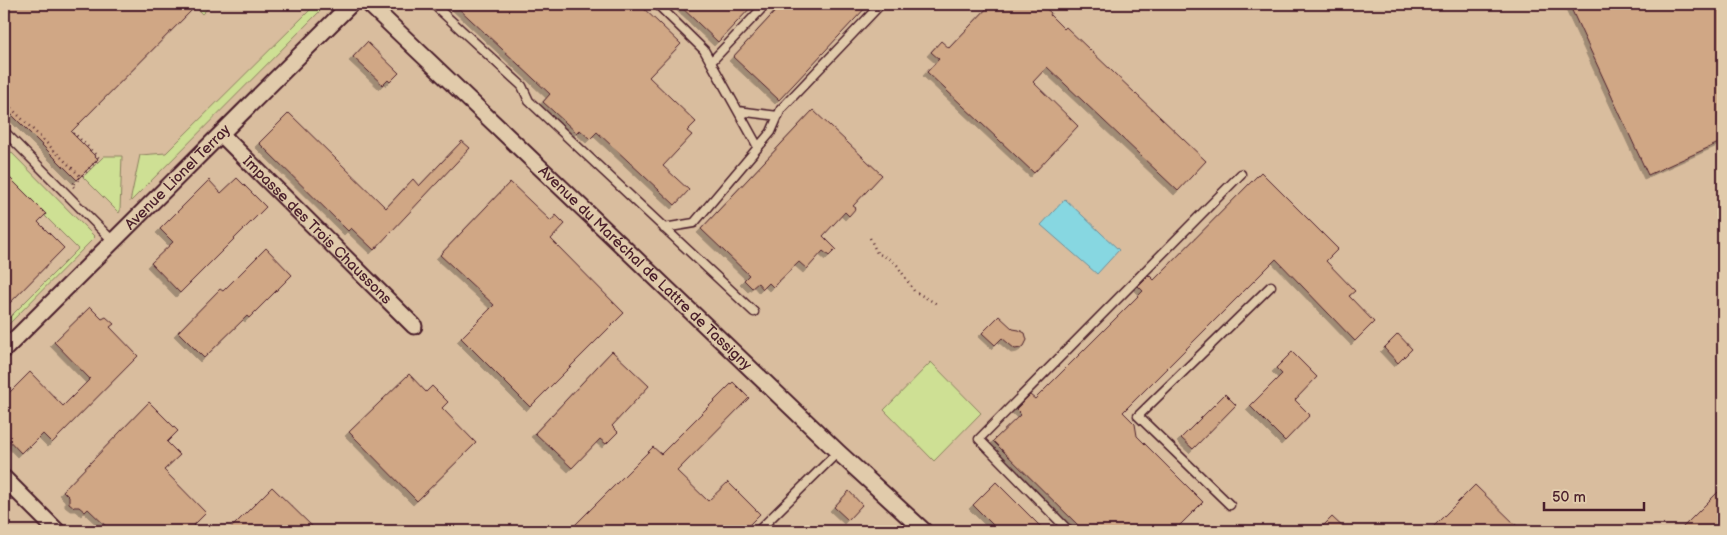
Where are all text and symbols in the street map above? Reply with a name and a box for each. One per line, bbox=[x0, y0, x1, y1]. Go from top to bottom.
street label: Avenue Lionel Terray bbox=[121, 120, 235, 234]
street label: Impasse des Trois Chaussons bbox=[239, 152, 396, 309]
street label: Avenue du Maréchal de Lattre de Tassigny bbox=[534, 161, 756, 374]
scale bar bbox=[1544, 480, 1644, 512]
text: 50 m bbox=[1552, 488, 1586, 507]

